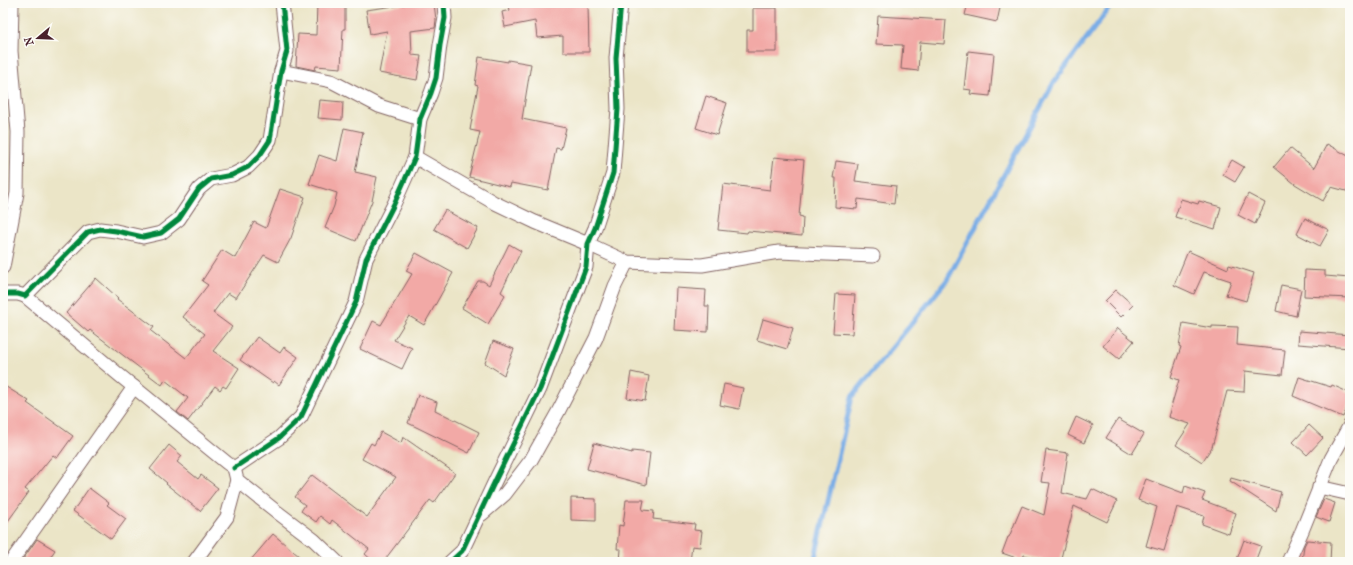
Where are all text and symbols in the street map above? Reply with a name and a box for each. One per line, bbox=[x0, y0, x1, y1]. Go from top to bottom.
north arrow bbox=[18, 18, 58, 58]
text: N bbox=[21, 34, 37, 47]

